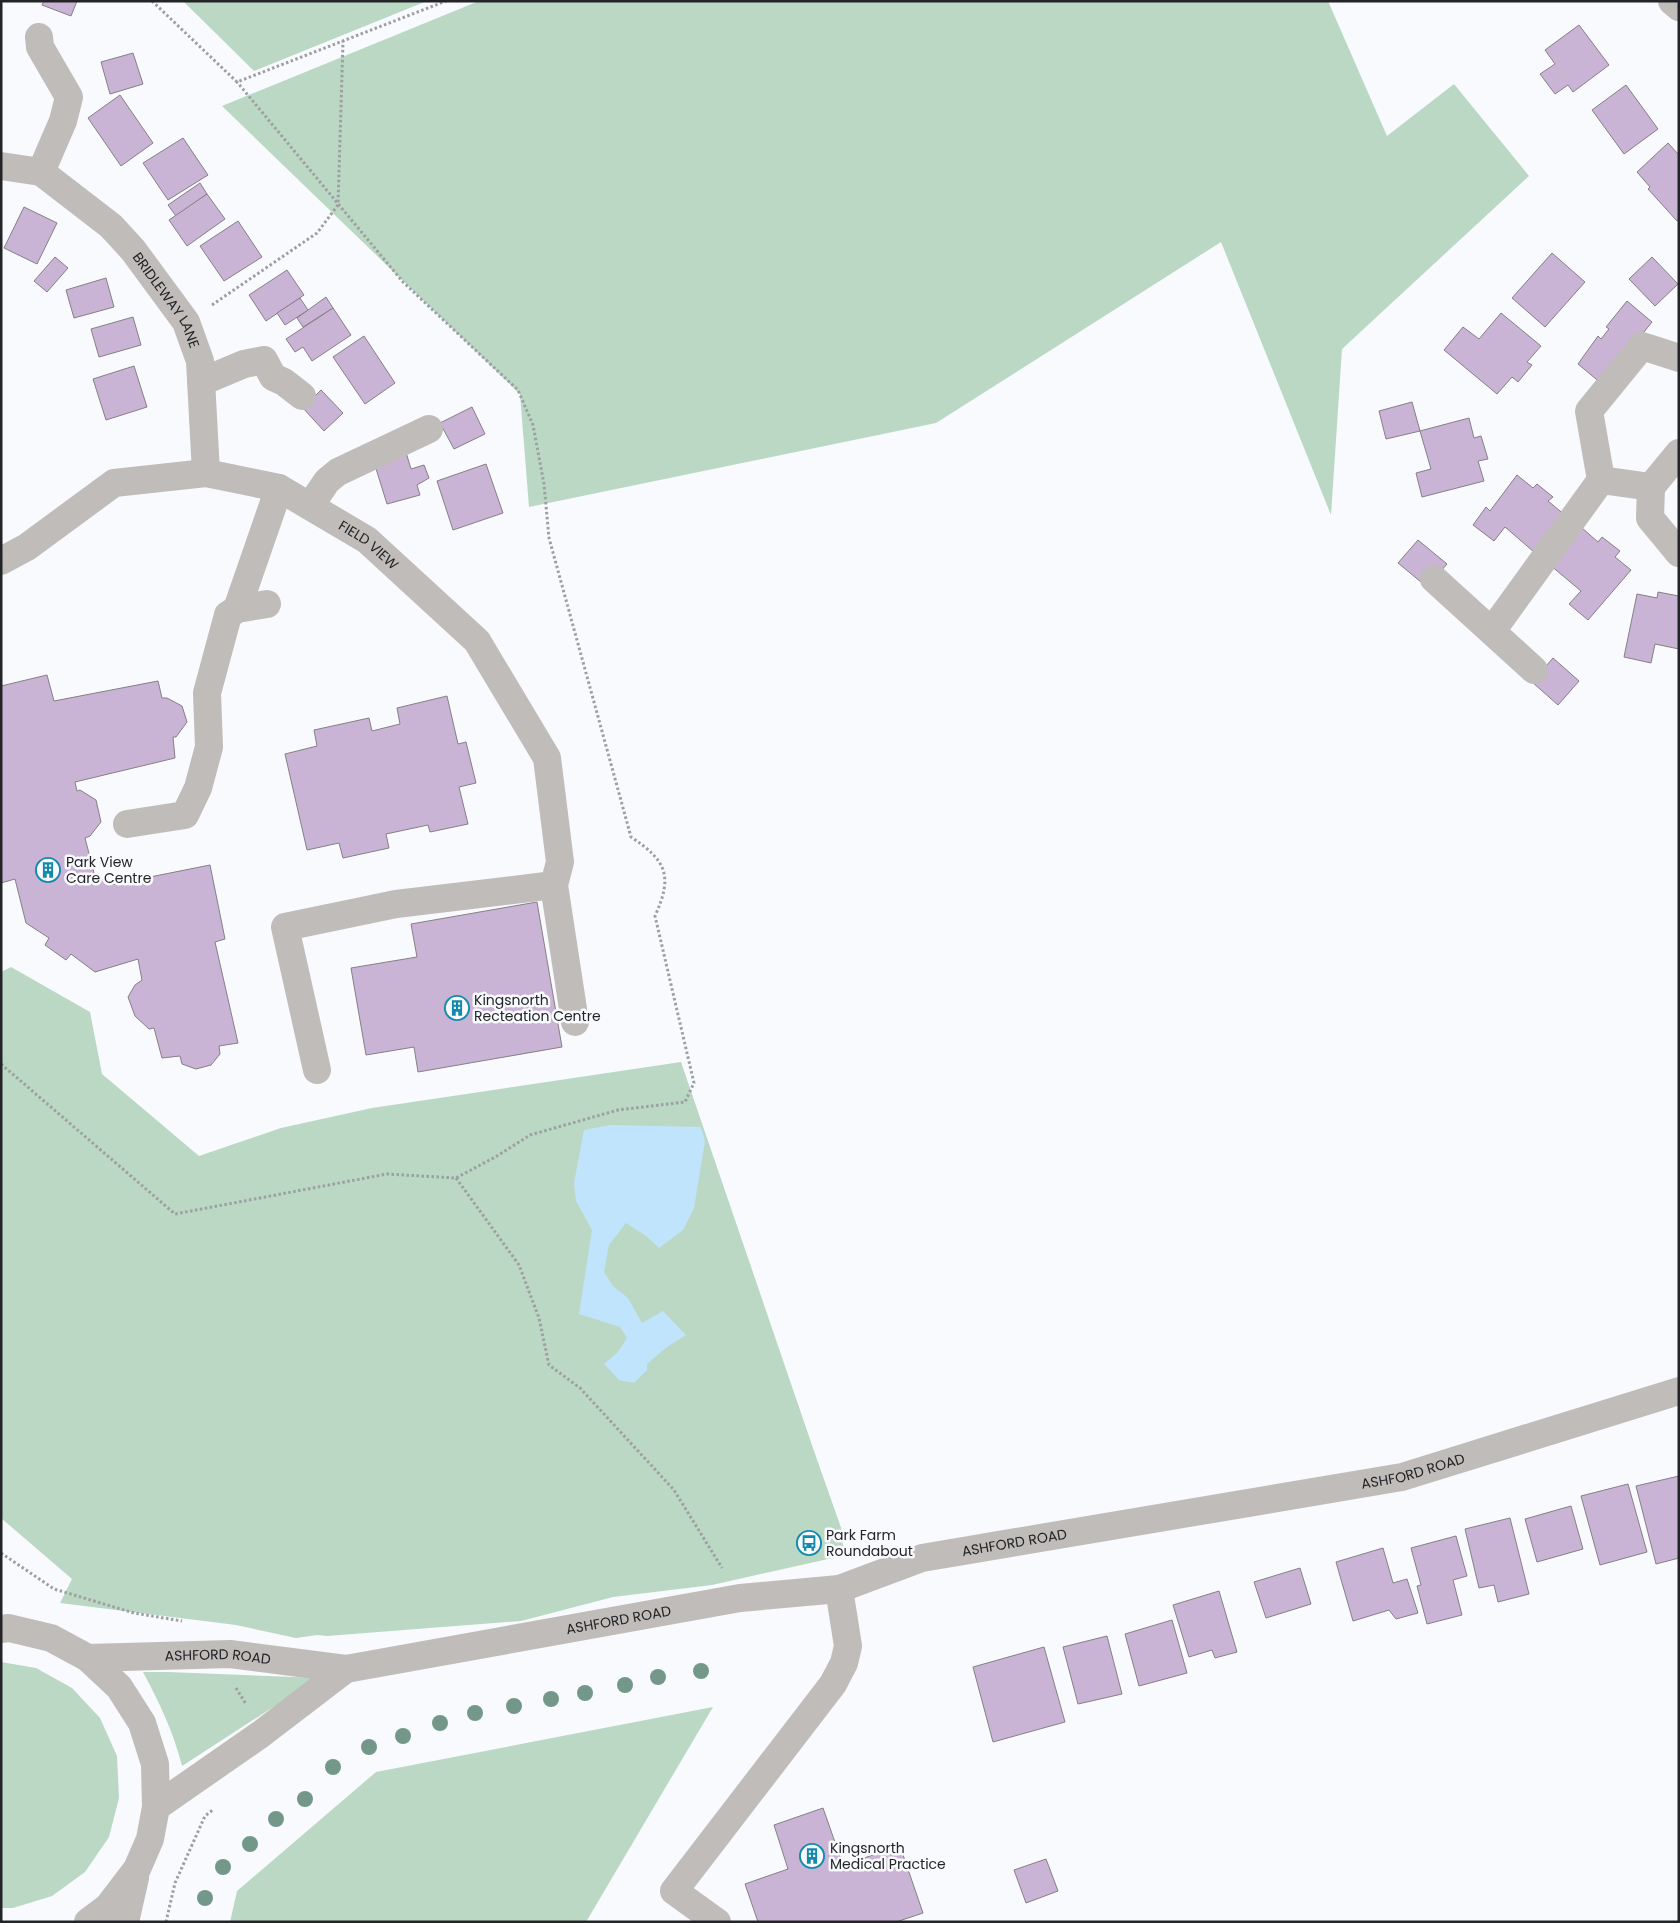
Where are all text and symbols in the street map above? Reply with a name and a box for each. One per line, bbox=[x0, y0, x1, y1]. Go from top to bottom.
street label: BRIDLEWAY LANE bbox=[128, 248, 204, 351]
street label: FIELD VIEW bbox=[335, 515, 403, 574]
place label: Park View Care Centre bbox=[66, 852, 152, 888]
building icon: Park View Care Centre bbox=[35, 857, 61, 883]
place label: Kingsnorth Recteation Centre bbox=[474, 990, 601, 1026]
building icon: Kingsnorth Recteation Centre bbox=[444, 995, 470, 1021]
street label: ASHFORD ROAD bbox=[1360, 1448, 1467, 1494]
street label: ASHFORD ROAD bbox=[960, 1524, 1069, 1561]
place label: Park Farm Roundabout bbox=[826, 1525, 913, 1561]
bus stop icon: Park Farm Roundabout bbox=[796, 1530, 822, 1556]
street label: ASHFORD ROAD bbox=[564, 1601, 673, 1639]
street label: ASHFORD ROAD bbox=[164, 1644, 272, 1669]
place label: Kingsnorth Medical Practice bbox=[830, 1838, 946, 1874]
building icon: Kingsnorth Medical Practice bbox=[799, 1843, 825, 1869]

